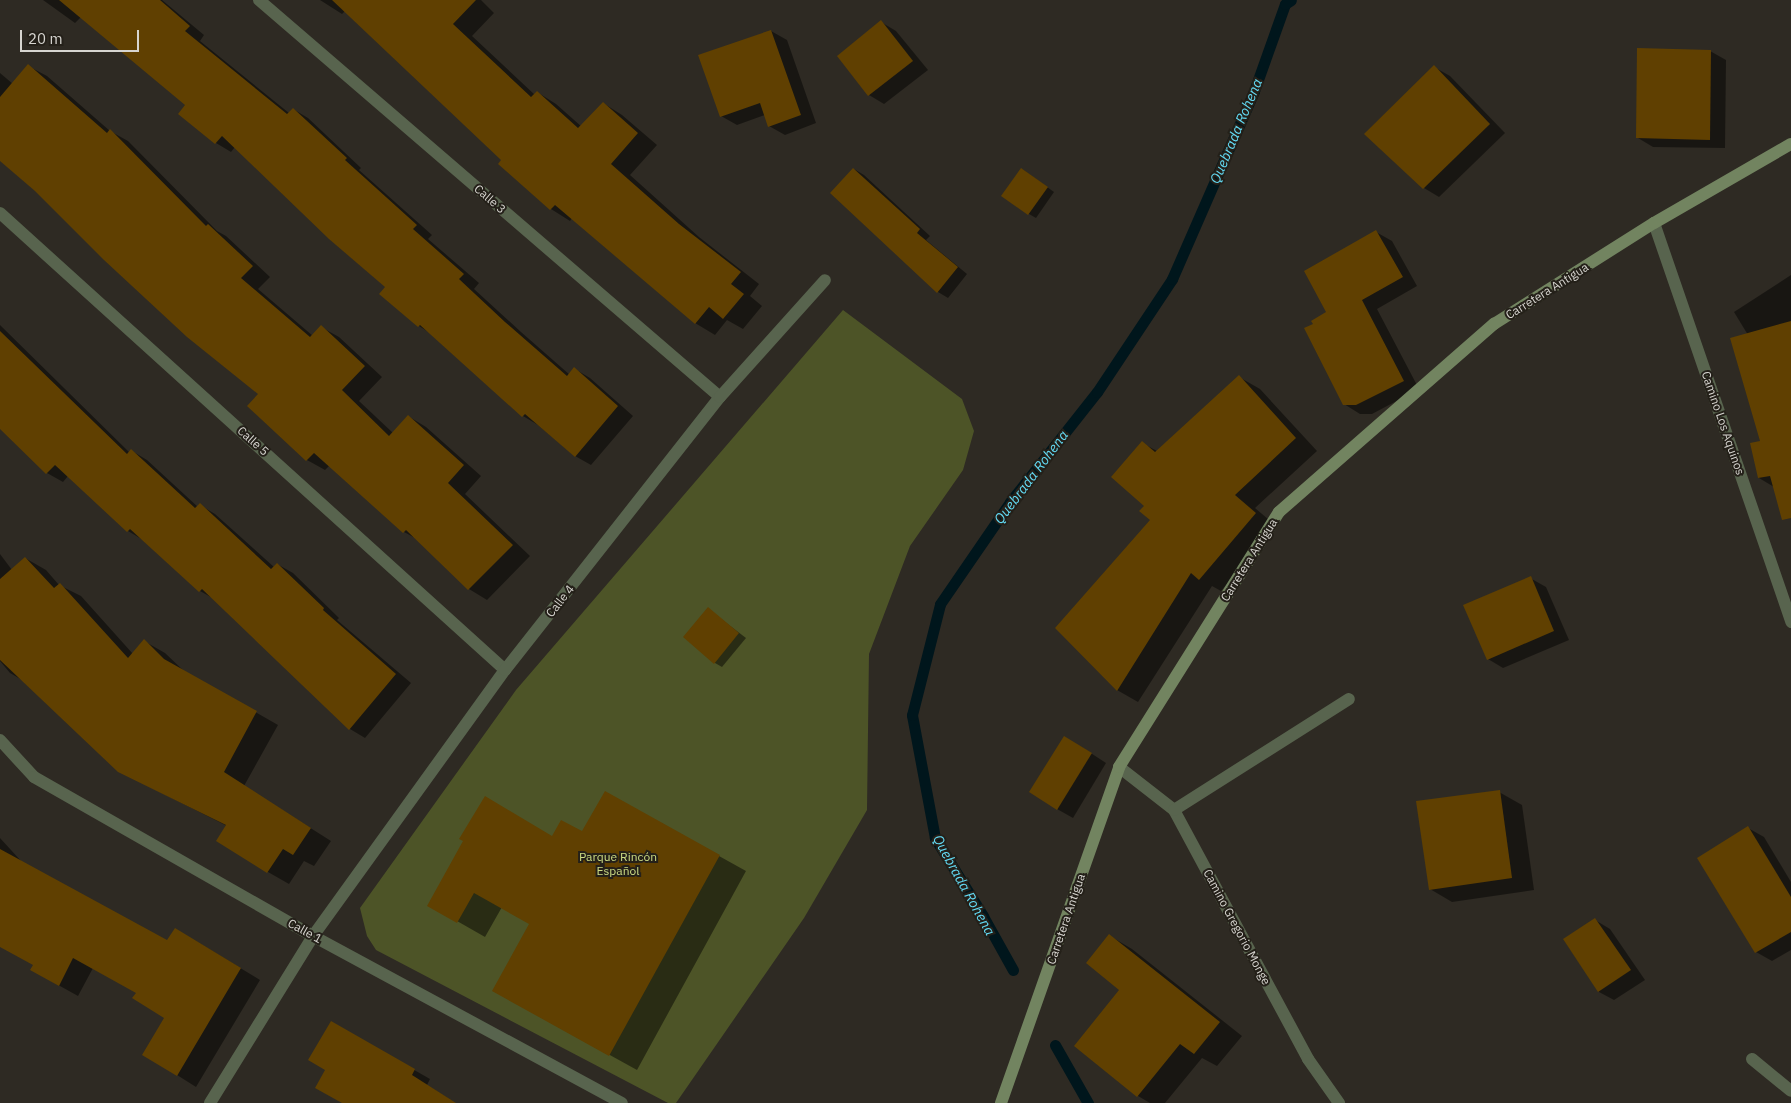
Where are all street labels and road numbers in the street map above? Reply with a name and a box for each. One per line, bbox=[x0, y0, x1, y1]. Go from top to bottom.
street label: Calle 3 bbox=[471, 181, 509, 217]
street label: Carretera Antigua bbox=[1503, 260, 1591, 322]
street label: Camino Los Aquinos bbox=[1698, 369, 1748, 477]
street label: Calle 5 bbox=[234, 423, 272, 459]
street label: Carretera Antigua bbox=[1218, 516, 1280, 604]
street label: Calle 4 bbox=[543, 582, 577, 620]
street label: Camino Gregorio Monge bbox=[1200, 867, 1274, 987]
street label: Carretera Antigua bbox=[1044, 872, 1088, 966]
street label: Calle 1 bbox=[285, 916, 325, 946]

